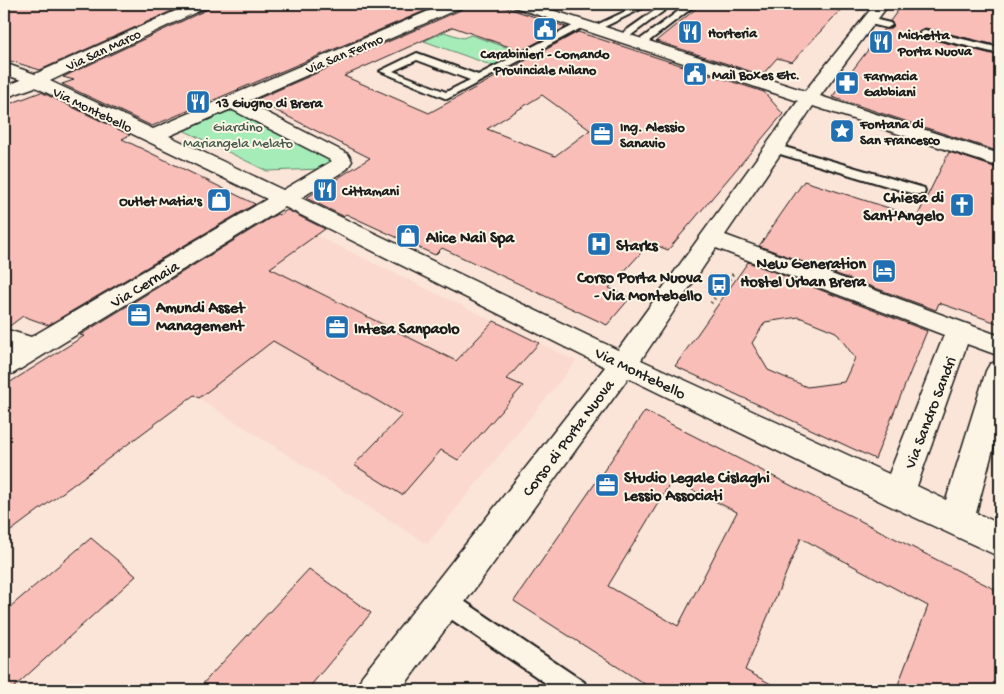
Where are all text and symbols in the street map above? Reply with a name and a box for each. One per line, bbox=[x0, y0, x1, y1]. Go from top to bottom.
public building icon: Carabinieri - Comando Provinciale Milano bbox=[532, 16, 558, 42]
restaurant icon: Horteria bbox=[677, 19, 703, 45]
place label: Horteria bbox=[708, 26, 758, 43]
street label: Via San Marco bbox=[63, 27, 144, 76]
place label: Michetta Porta Nuova bbox=[897, 28, 973, 61]
restaurant icon: Michetta Porta Nuova bbox=[868, 29, 894, 55]
street label: Via San Fermo bbox=[303, 31, 386, 80]
place label: Carabinieri - Comando Provinciale Milano bbox=[479, 47, 610, 80]
public building icon: Mail Boxes Etc. bbox=[682, 61, 708, 87]
place label: Mail Boxes Etc. bbox=[712, 68, 800, 85]
place label: Farmacia Gabbiani bbox=[863, 69, 918, 102]
pharmacy icon: Farmacia Gabbiani bbox=[834, 70, 860, 96]
street label: Via Montebello bbox=[48, 84, 135, 138]
restaurant icon: 13 Giugno di Brera bbox=[185, 89, 211, 115]
place label: 13 Giugno di Brera bbox=[215, 96, 324, 113]
place label: Fontana di San Francesco bbox=[859, 117, 941, 150]
place icon: Fontana di San Francesco bbox=[829, 118, 855, 144]
park label: Giardino Mariangela Melato bbox=[183, 120, 293, 153]
place label: Ing. Alessio Sanavio bbox=[620, 120, 686, 153]
office icon: Ing. Alessio Sanavio bbox=[589, 121, 615, 147]
restaurant icon: Cittamani bbox=[312, 177, 338, 203]
place label: Cittamani bbox=[341, 184, 399, 201]
shop icon: Outlet Matia's bbox=[206, 187, 232, 213]
place label: Chiesa di Sant'Angelo bbox=[863, 190, 945, 227]
church icon: Chiesa di Sant'Angelo bbox=[949, 192, 975, 218]
place label: Outlet Matia's bbox=[119, 194, 203, 211]
shop icon: Alice Nail Spa bbox=[395, 223, 421, 249]
place label: Alice Nail Spa bbox=[425, 230, 515, 249]
hospital icon: Starks bbox=[586, 231, 612, 257]
place label: Starks bbox=[616, 238, 659, 257]
place label: New Generation Hostel Urban Brera bbox=[740, 256, 867, 293]
street label: Via Cernaia bbox=[107, 258, 184, 314]
hotel icon: New Generation Hostel Urban Brera bbox=[871, 258, 897, 284]
place label: Corso Porta Nuova - Via Montebello bbox=[576, 270, 703, 307]
bus stop icon: Corso Porta Nuova - Via Montebello bbox=[706, 272, 732, 298]
place label: Amundi Asset Management bbox=[155, 300, 246, 337]
office icon: Amundi Asset Management bbox=[126, 302, 152, 328]
office icon: Intesa Sanpaolo bbox=[324, 314, 350, 340]
place label: Intesa Sanpaolo bbox=[354, 321, 460, 340]
street label: Via Montebello bbox=[590, 344, 688, 405]
street label: Via Sandro Sandri bbox=[902, 355, 962, 473]
street label: Corso di Porta Nuova bbox=[520, 376, 621, 501]
place label: Studio Legale Cislaghi Lessio Associati bbox=[624, 470, 770, 507]
office icon: Studio Legale Cislaghi Lessio Associati bbox=[594, 472, 620, 498]

